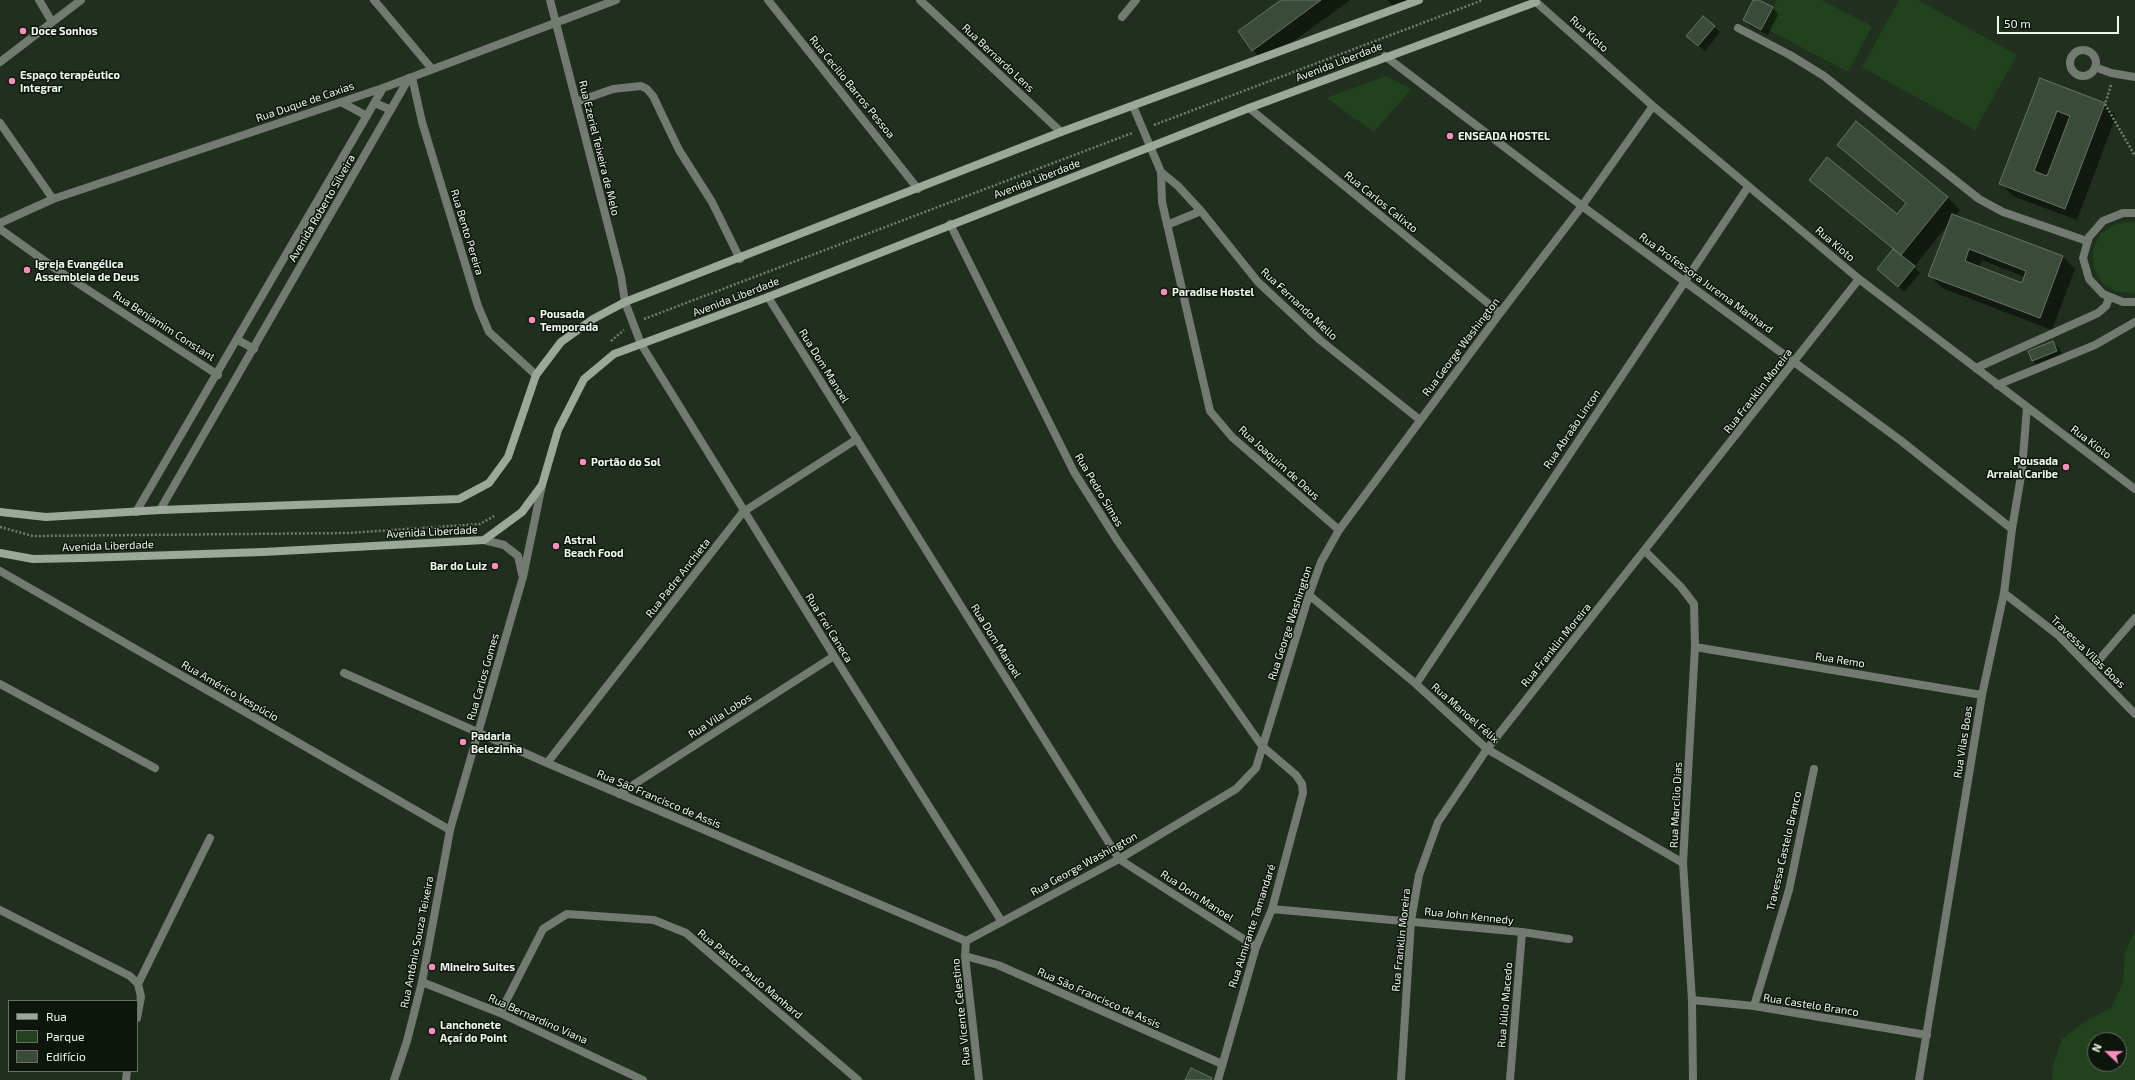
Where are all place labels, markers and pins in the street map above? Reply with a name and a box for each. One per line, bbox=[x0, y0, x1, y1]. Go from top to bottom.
place label: Doce Sonhos bbox=[31, 24, 98, 38]
marker: Doce Sonhos bbox=[18, 26, 28, 36]
place label: Espaço terapêutico Integrar bbox=[20, 68, 120, 94]
marker: Espaço terapêutico Integrar bbox=[7, 76, 17, 86]
place label: ENSEADA HOSTEL bbox=[1458, 129, 1550, 143]
marker: ENSEADA HOSTEL bbox=[1445, 131, 1455, 141]
place label: Igreja Evangélica Assembleia de Deus bbox=[35, 257, 139, 283]
marker: Igreja Evangélica Assembleia de Deus bbox=[22, 265, 32, 275]
place label: Paradise Hostel bbox=[1172, 285, 1254, 299]
marker: Paradise Hostel bbox=[1159, 287, 1169, 297]
place label: Pousada Temporada bbox=[540, 307, 598, 333]
marker: Pousada Temporada bbox=[527, 315, 537, 325]
place label: Pousada Arraial Caribe bbox=[1987, 454, 2058, 480]
place label: Portão do Sol bbox=[591, 455, 661, 469]
marker: Portão do Sol bbox=[578, 457, 588, 467]
marker: Pousada Arraial Caribe bbox=[2061, 462, 2071, 472]
place label: Astral Beach Food bbox=[564, 533, 624, 559]
marker: Astral Beach Food bbox=[551, 541, 561, 551]
place label: Bar do Luiz bbox=[430, 559, 487, 573]
marker: Bar do Luiz bbox=[490, 561, 500, 571]
place label: Padaria Belezinha bbox=[471, 729, 522, 755]
marker: Padaria Belezinha bbox=[458, 737, 468, 747]
place label: Mineiro Suites bbox=[440, 960, 515, 974]
marker: Mineiro Suites bbox=[427, 962, 437, 972]
place label: Lanchonete Açaí do Point bbox=[440, 1018, 507, 1044]
marker: Lanchonete Açaí do Point bbox=[427, 1026, 437, 1036]

